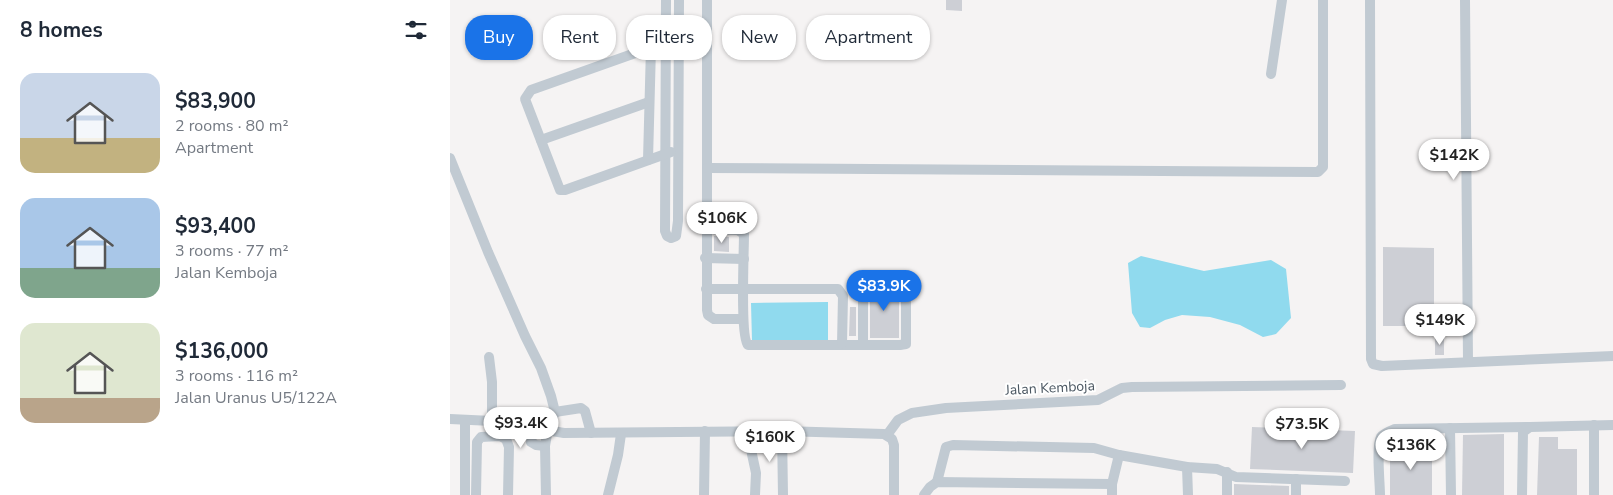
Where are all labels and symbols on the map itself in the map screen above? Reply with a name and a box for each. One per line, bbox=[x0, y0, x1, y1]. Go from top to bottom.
pin: $142K bbox=[1419, 138, 1489, 181]
pin: $106K bbox=[687, 202, 757, 244]
pin: $83.9K bbox=[843, 270, 925, 312]
pin: $149K bbox=[1405, 304, 1475, 346]
street label: Jalan Kemboja bbox=[1004, 376, 1095, 400]
pin: $93.4K bbox=[480, 406, 562, 449]
pin: $73.5K bbox=[1261, 408, 1343, 450]
pin: $160K bbox=[735, 420, 805, 463]
pin: $136K bbox=[1376, 428, 1446, 471]

